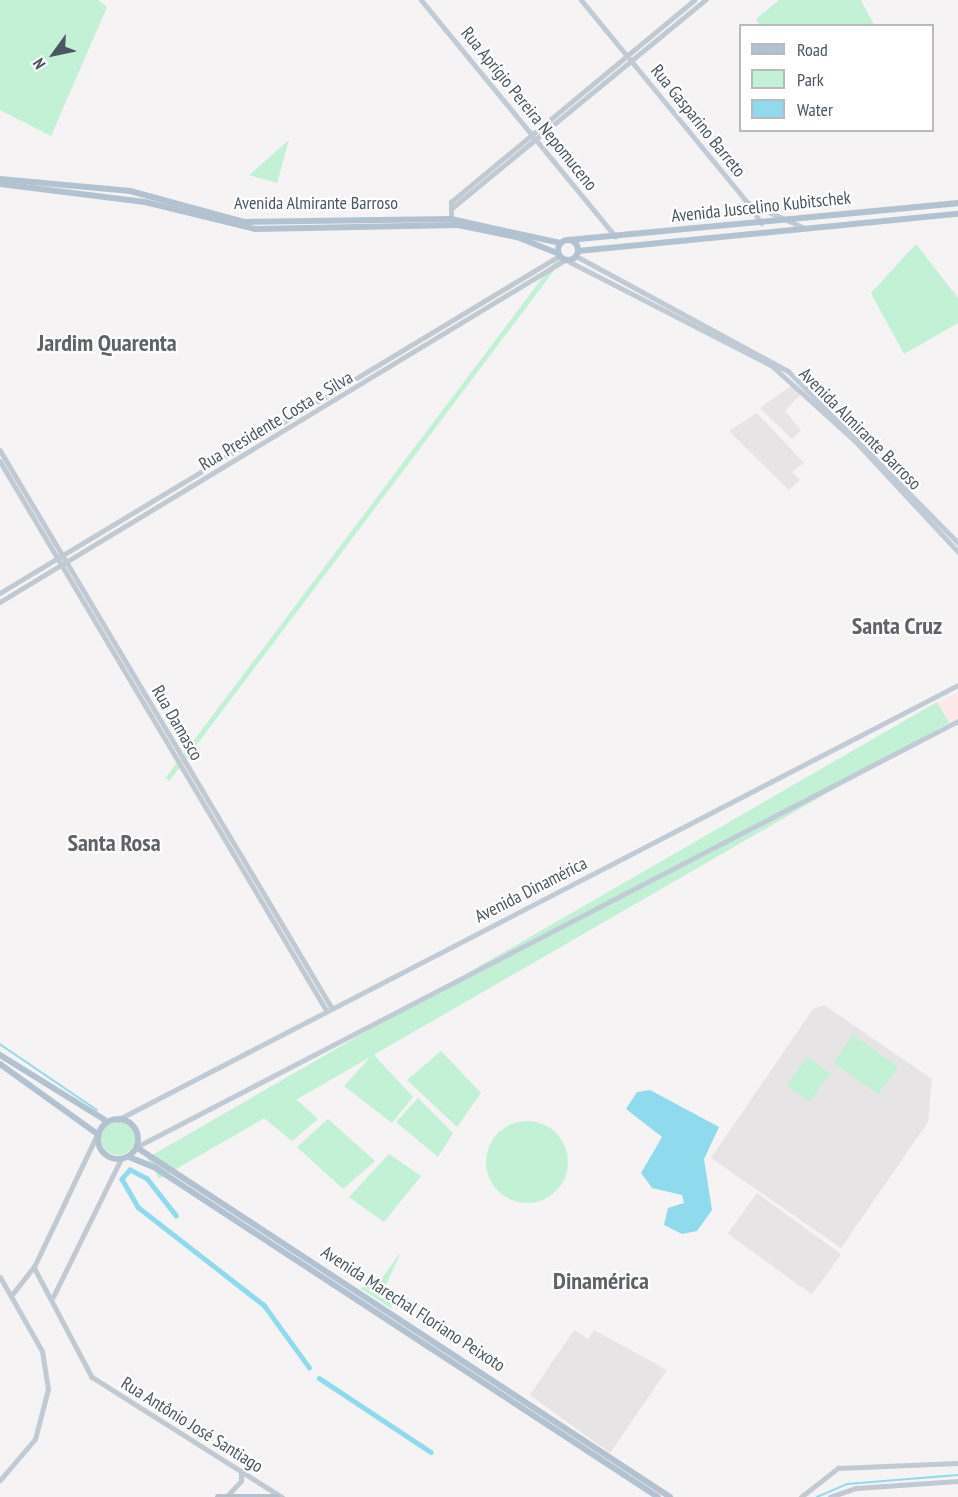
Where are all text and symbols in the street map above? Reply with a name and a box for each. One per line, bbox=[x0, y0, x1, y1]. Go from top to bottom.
street label: Rua Aprígio Pereira Nepomuceno bbox=[456, 23, 602, 195]
north arrow bbox=[24, 24, 84, 84]
legend bbox=[739, 24, 934, 132]
text: Road bbox=[797, 38, 828, 61]
text: N bbox=[28, 55, 50, 73]
street label: Rua Gasparino Barreto bbox=[646, 60, 750, 182]
text: Park bbox=[797, 68, 824, 91]
text: Water bbox=[797, 98, 833, 121]
street label: Avenida Juscelino Kubitschek bbox=[670, 187, 852, 227]
street label: Avenida Almirante Barroso bbox=[234, 192, 398, 214]
district label: Jardim Quarenta bbox=[37, 329, 177, 357]
street label: Avenida Almirante Barroso bbox=[794, 363, 926, 495]
street label: Rua Presidente Costa e Silva bbox=[195, 367, 357, 475]
district label: Santa Cruz bbox=[852, 612, 942, 640]
street label: Rua Damasco bbox=[147, 682, 207, 764]
district label: Santa Rosa bbox=[67, 829, 161, 857]
street label: Avenida Dinamérica bbox=[471, 852, 591, 928]
street label: Avenida Marechal Floriano Peixoto bbox=[317, 1241, 509, 1377]
district label: Dinamérica bbox=[553, 1267, 649, 1295]
street label: Rua Antônio José Santiago bbox=[117, 1372, 267, 1478]

